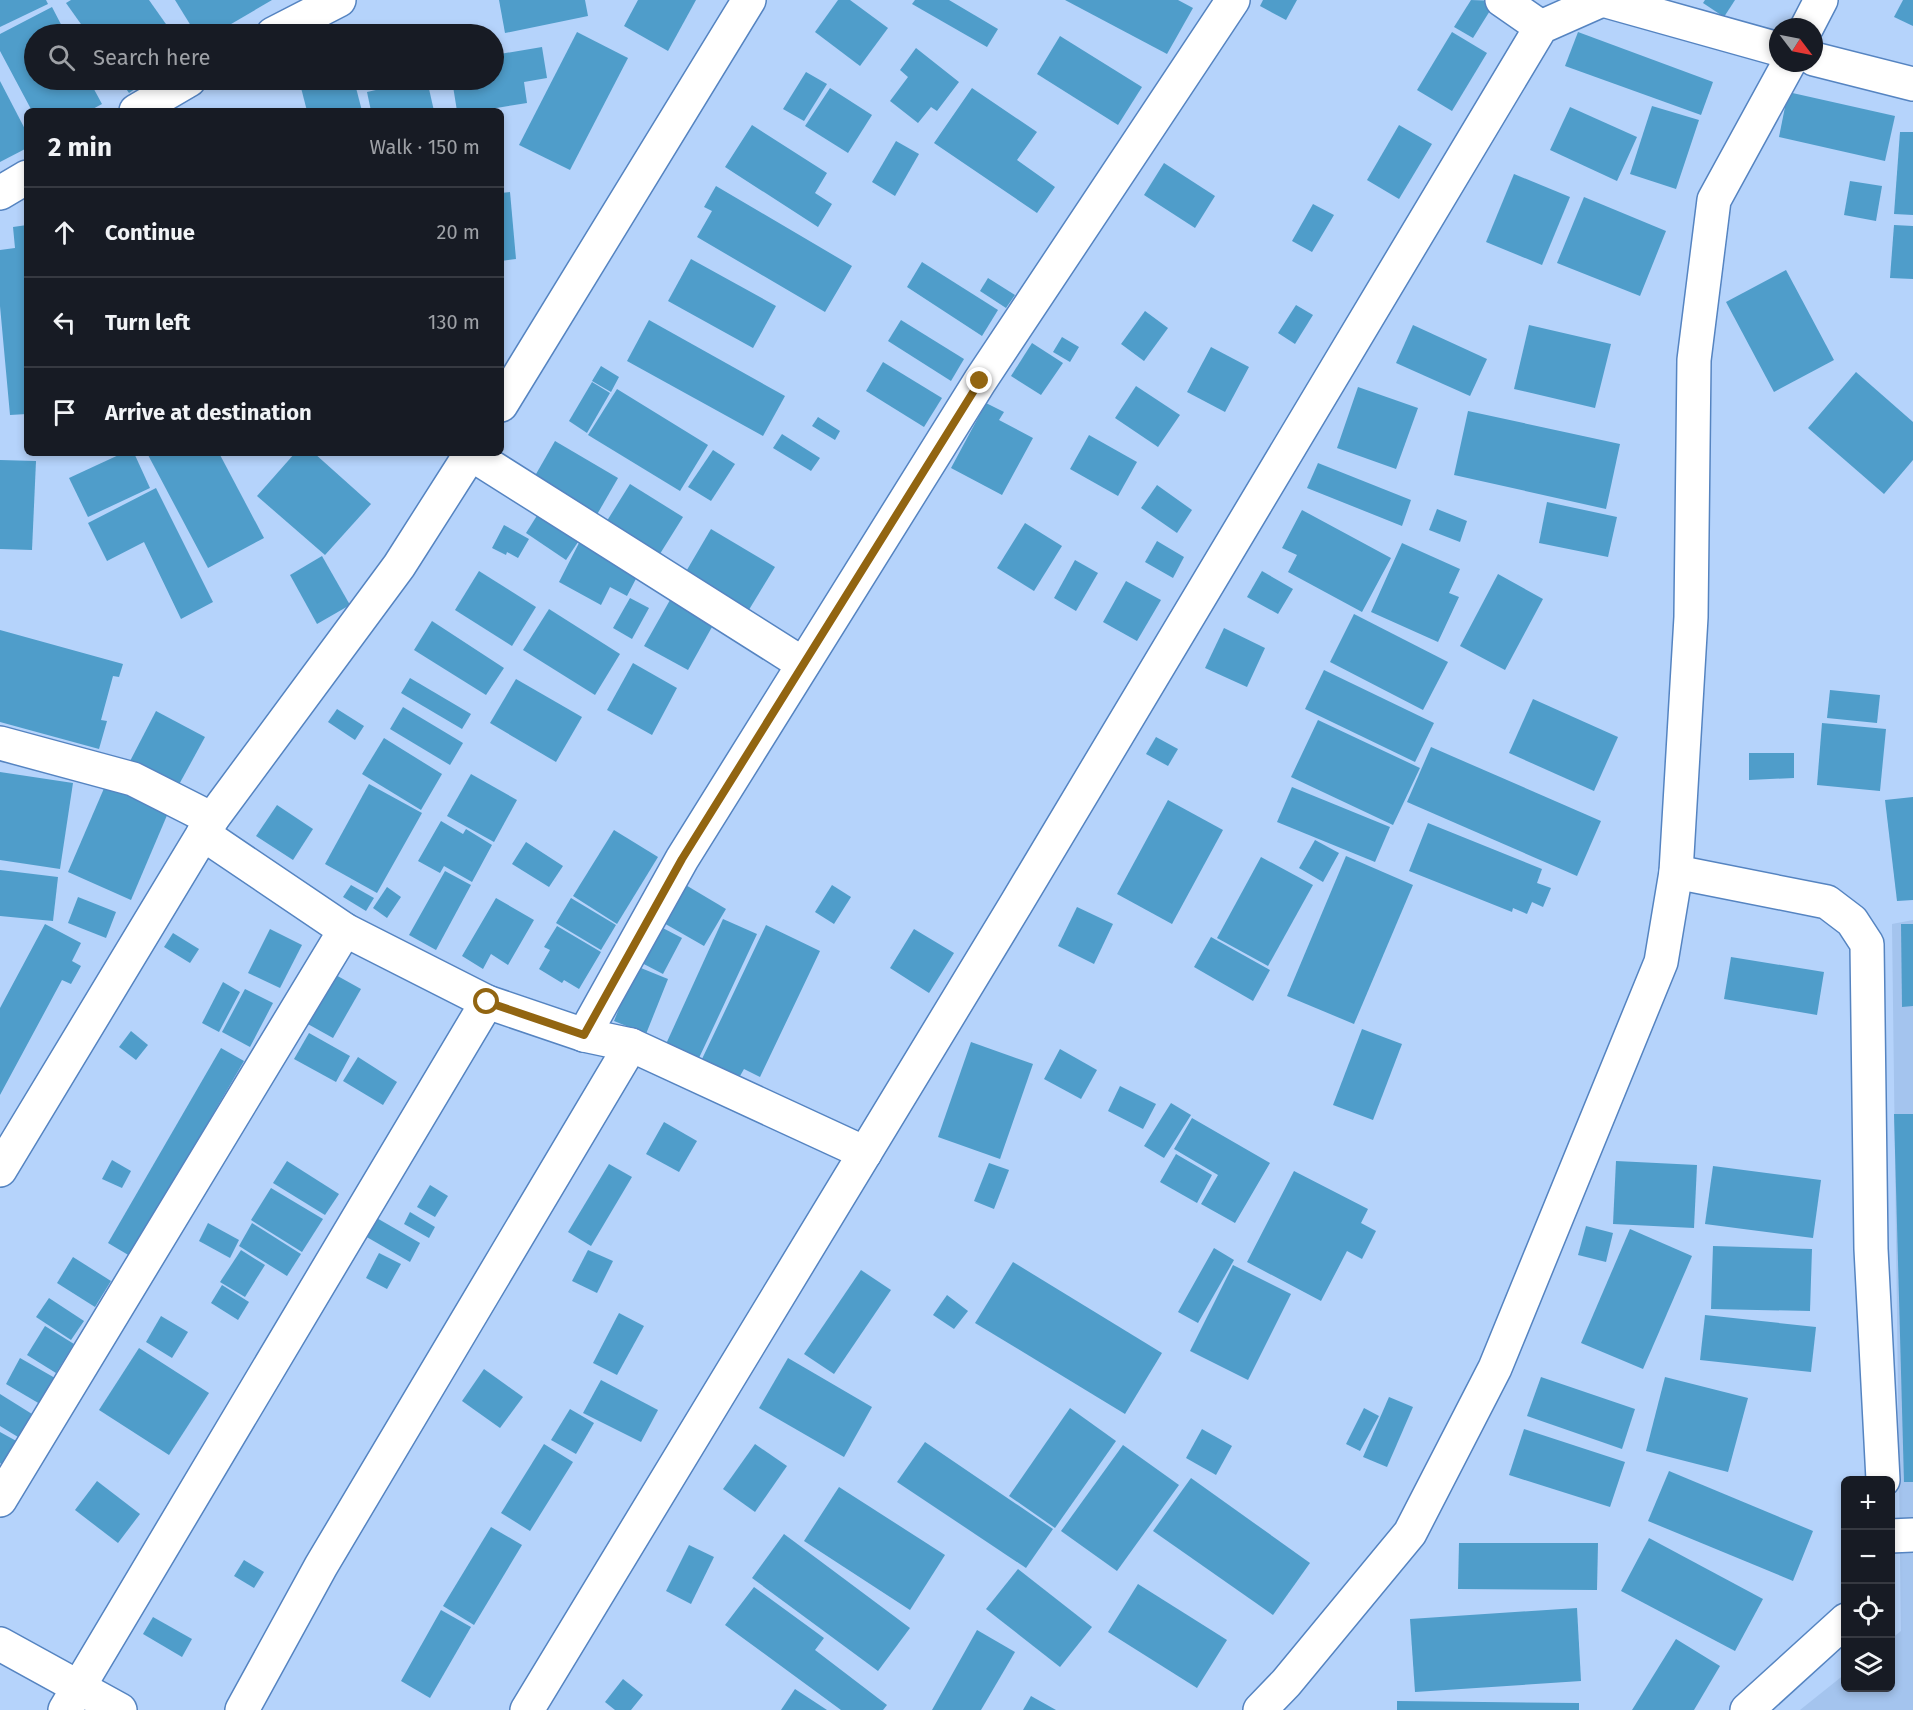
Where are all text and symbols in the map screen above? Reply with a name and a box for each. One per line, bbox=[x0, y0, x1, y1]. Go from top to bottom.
north arrow bbox=[1769, 18, 1823, 72]
search box bbox=[24, 24, 504, 90]
icon: search bbox=[45, 41, 78, 74]
text: Search here bbox=[93, 44, 211, 71]
text: 2 min bbox=[48, 132, 112, 163]
text: Walk · 150 m bbox=[370, 135, 480, 159]
icon: ahead bbox=[48, 216, 81, 249]
text: Continue bbox=[105, 219, 195, 246]
text: 20 m bbox=[437, 220, 480, 244]
icon: left bbox=[48, 306, 81, 339]
text: Turn left bbox=[105, 309, 190, 336]
text: 130 m bbox=[428, 310, 480, 334]
route end bbox=[966, 367, 992, 393]
icon: arrive bbox=[48, 396, 81, 429]
text: Arrive at destination bbox=[105, 399, 312, 426]
route start bbox=[473, 988, 499, 1014]
map controls bbox=[1841, 1476, 1895, 1692]
button: + bbox=[1841, 1476, 1895, 1530]
button: − bbox=[1841, 1530, 1895, 1584]
button: locate bbox=[1841, 1584, 1895, 1638]
button: layers bbox=[1841, 1638, 1895, 1692]

